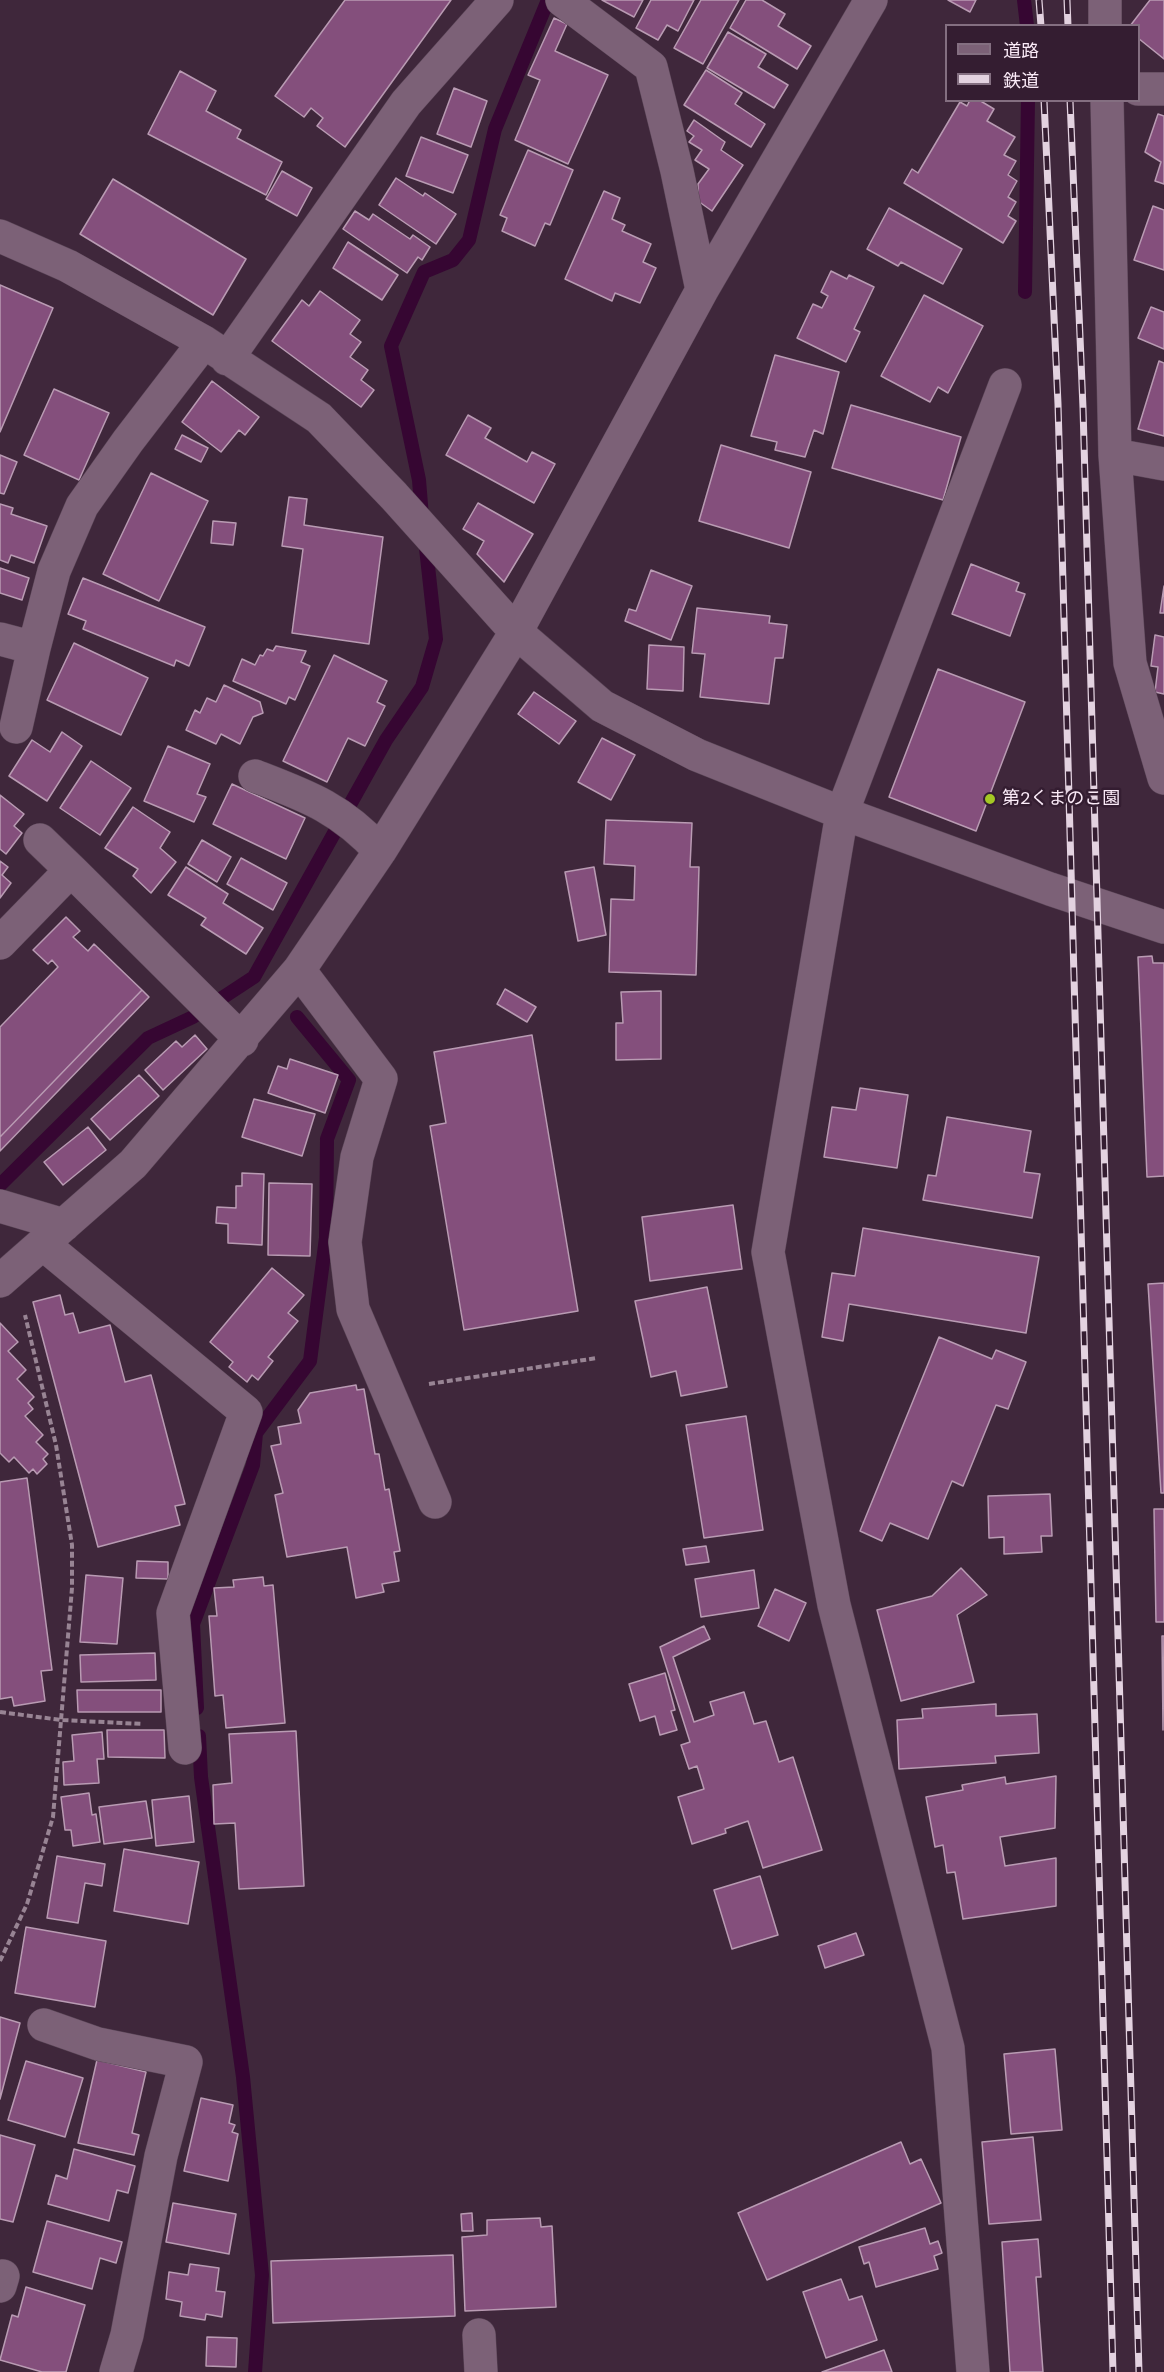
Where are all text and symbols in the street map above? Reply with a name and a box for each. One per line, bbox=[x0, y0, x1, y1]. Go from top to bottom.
legend bbox=[945, 24, 1140, 102]
text: 道路 bbox=[1003, 39, 1039, 63]
text: 鉄道 bbox=[1003, 69, 1039, 93]
place label: 第2くまのこ園 bbox=[1002, 788, 1120, 810]
marker: 第2くまのこ園 bbox=[983, 792, 997, 806]

